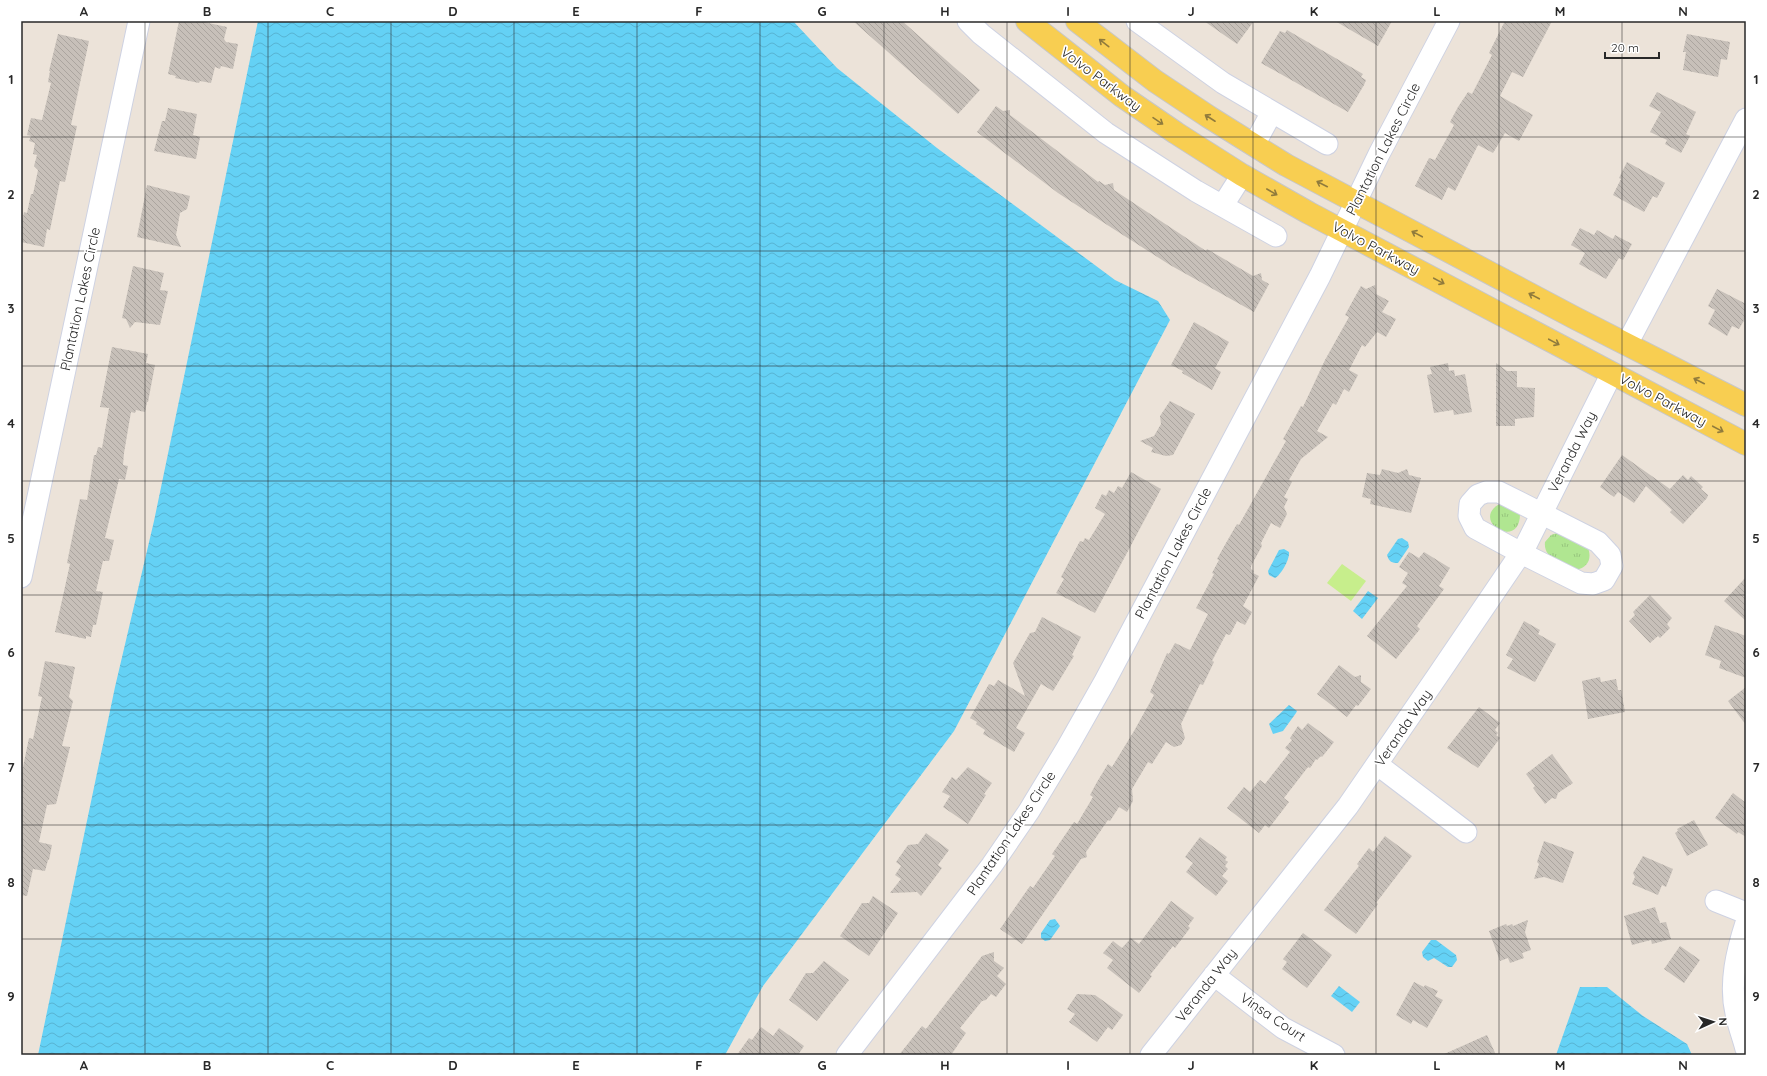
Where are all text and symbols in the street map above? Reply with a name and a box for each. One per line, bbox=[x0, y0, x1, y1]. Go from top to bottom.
text: A bbox=[80, 3, 89, 19]
text: B bbox=[203, 3, 211, 19]
text: C bbox=[326, 3, 334, 19]
text: D bbox=[448, 3, 458, 19]
text: E bbox=[572, 3, 580, 19]
text: F bbox=[695, 3, 703, 19]
text: G bbox=[817, 3, 827, 19]
text: H bbox=[940, 3, 950, 19]
text: I bbox=[1066, 3, 1070, 19]
text: J bbox=[1187, 3, 1195, 19]
text: K bbox=[1310, 3, 1319, 19]
text: L bbox=[1433, 3, 1441, 19]
text: M bbox=[1555, 3, 1565, 19]
text: N bbox=[1678, 3, 1688, 19]
scale bar bbox=[1605, 34, 1659, 60]
one-way arrow bbox=[1098, 38, 1109, 47]
text: 20 m bbox=[1611, 40, 1639, 55]
street label: Volvo Parkway bbox=[1057, 43, 1145, 115]
text: 1 bbox=[8, 71, 14, 87]
text: 1 bbox=[1753, 71, 1759, 87]
street label: Plantation Lakes Circle bbox=[1342, 80, 1424, 218]
one-way arrow bbox=[1205, 114, 1216, 122]
one-way arrow bbox=[1152, 117, 1163, 125]
one-way arrow bbox=[1316, 179, 1328, 187]
text: 2 bbox=[7, 186, 15, 202]
text: 2 bbox=[1752, 186, 1760, 202]
one-way arrow bbox=[1266, 188, 1278, 196]
street label: Volvo Parkway bbox=[1329, 217, 1423, 279]
street label: Plantation Lakes Circle bbox=[56, 225, 104, 372]
one-way arrow bbox=[1411, 230, 1423, 237]
one-way arrow bbox=[1433, 278, 1445, 286]
one-way arrow bbox=[1528, 291, 1540, 299]
text: 3 bbox=[8, 300, 15, 316]
text: 3 bbox=[1753, 300, 1760, 316]
one-way arrow bbox=[1548, 339, 1560, 346]
street label: Volvo Parkway bbox=[1616, 369, 1710, 431]
one-way arrow bbox=[1693, 377, 1705, 384]
street label: Veranda Way bbox=[1544, 408, 1600, 496]
text: 4 bbox=[7, 415, 15, 431]
text: 4 bbox=[1752, 415, 1760, 431]
one-way arrow bbox=[1712, 426, 1724, 434]
street label: Plantation Lakes Circle bbox=[1131, 484, 1215, 622]
text: 5 bbox=[7, 530, 15, 546]
text: 5 bbox=[1752, 530, 1760, 546]
text: 6 bbox=[7, 644, 15, 660]
text: 6 bbox=[1752, 644, 1760, 660]
street label: Veranda Way bbox=[1371, 686, 1435, 770]
text: 7 bbox=[7, 759, 15, 775]
text: 7 bbox=[1752, 759, 1760, 775]
street label: Plantation Lakes Circle bbox=[963, 767, 1059, 899]
text: 8 bbox=[7, 874, 15, 890]
text: 8 bbox=[1752, 874, 1760, 890]
street label: Veranda Way bbox=[1171, 944, 1241, 1026]
text: 9 bbox=[7, 988, 15, 1004]
text: 9 bbox=[1752, 988, 1760, 1004]
street label: Vinsa Court bbox=[1237, 989, 1309, 1046]
north arrow bbox=[1693, 1002, 1733, 1042]
text: N bbox=[1716, 1017, 1730, 1026]
text: A bbox=[80, 1057, 89, 1073]
text: B bbox=[203, 1057, 211, 1073]
text: C bbox=[326, 1057, 334, 1073]
text: D bbox=[448, 1057, 458, 1073]
text: E bbox=[572, 1057, 580, 1073]
text: F bbox=[695, 1057, 703, 1073]
text: G bbox=[817, 1057, 827, 1073]
text: H bbox=[940, 1057, 950, 1073]
text: I bbox=[1066, 1057, 1070, 1073]
text: J bbox=[1187, 1057, 1195, 1073]
text: K bbox=[1310, 1057, 1319, 1073]
text: L bbox=[1433, 1057, 1441, 1073]
text: M bbox=[1555, 1057, 1565, 1073]
text: N bbox=[1678, 1057, 1688, 1073]

